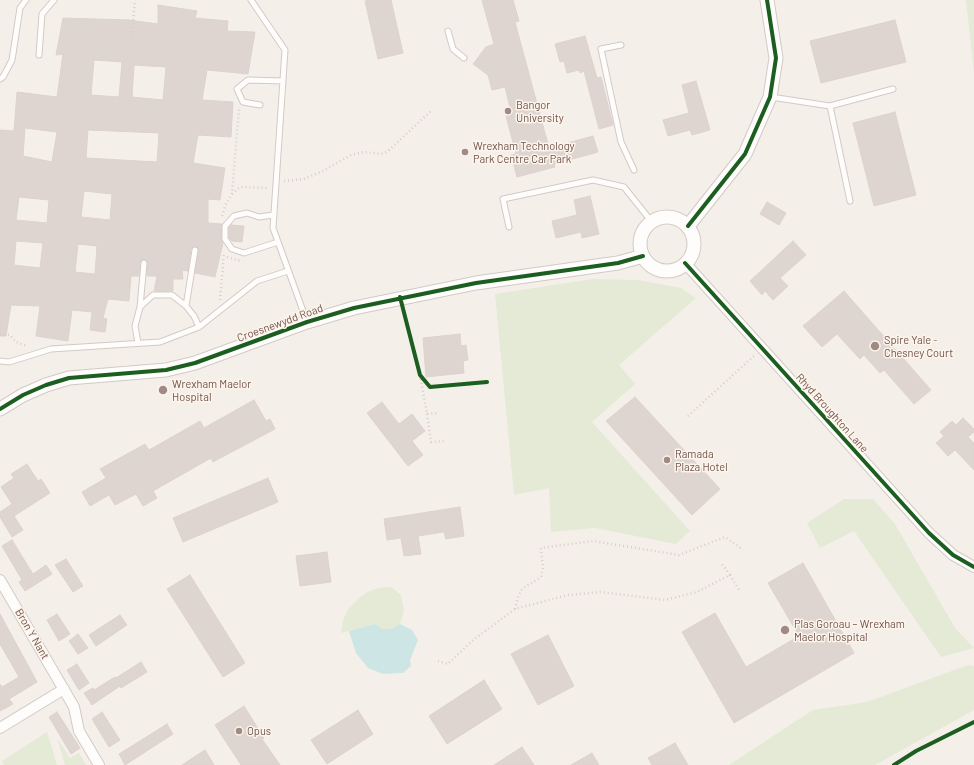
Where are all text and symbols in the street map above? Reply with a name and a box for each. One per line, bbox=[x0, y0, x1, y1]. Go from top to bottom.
place label: Bangor University bbox=[516, 98, 564, 124]
marker: Bangor University bbox=[503, 106, 513, 116]
place label: Wrexham Technology Park Centre Car Park bbox=[473, 139, 575, 165]
marker: Wrexham Technology Park Centre Car Park bbox=[460, 147, 470, 157]
street label: Croesnewydd Road bbox=[235, 301, 325, 345]
place label: Spire Yale - Chesney Court bbox=[884, 333, 953, 359]
marker: Spire Yale - Chesney Court bbox=[869, 340, 881, 352]
street label: Rhyd Broughton Lane bbox=[793, 371, 871, 455]
place label: Wrexham Maelor Hospital bbox=[172, 377, 251, 403]
marker: Wrexham Maelor Hospital bbox=[157, 384, 169, 396]
place label: Ramada Plaza Hotel bbox=[675, 447, 728, 473]
marker: Ramada Plaza Hotel bbox=[662, 455, 672, 465]
street label: Bron Y Nant bbox=[12, 606, 52, 662]
place label: Plas Goroau – Wrexham Maelor Hospital bbox=[794, 617, 905, 643]
marker: Plas Goroau – Wrexham Maelor Hospital bbox=[779, 624, 791, 636]
place label: Opus bbox=[247, 724, 271, 738]
marker: Opus bbox=[234, 726, 244, 736]

